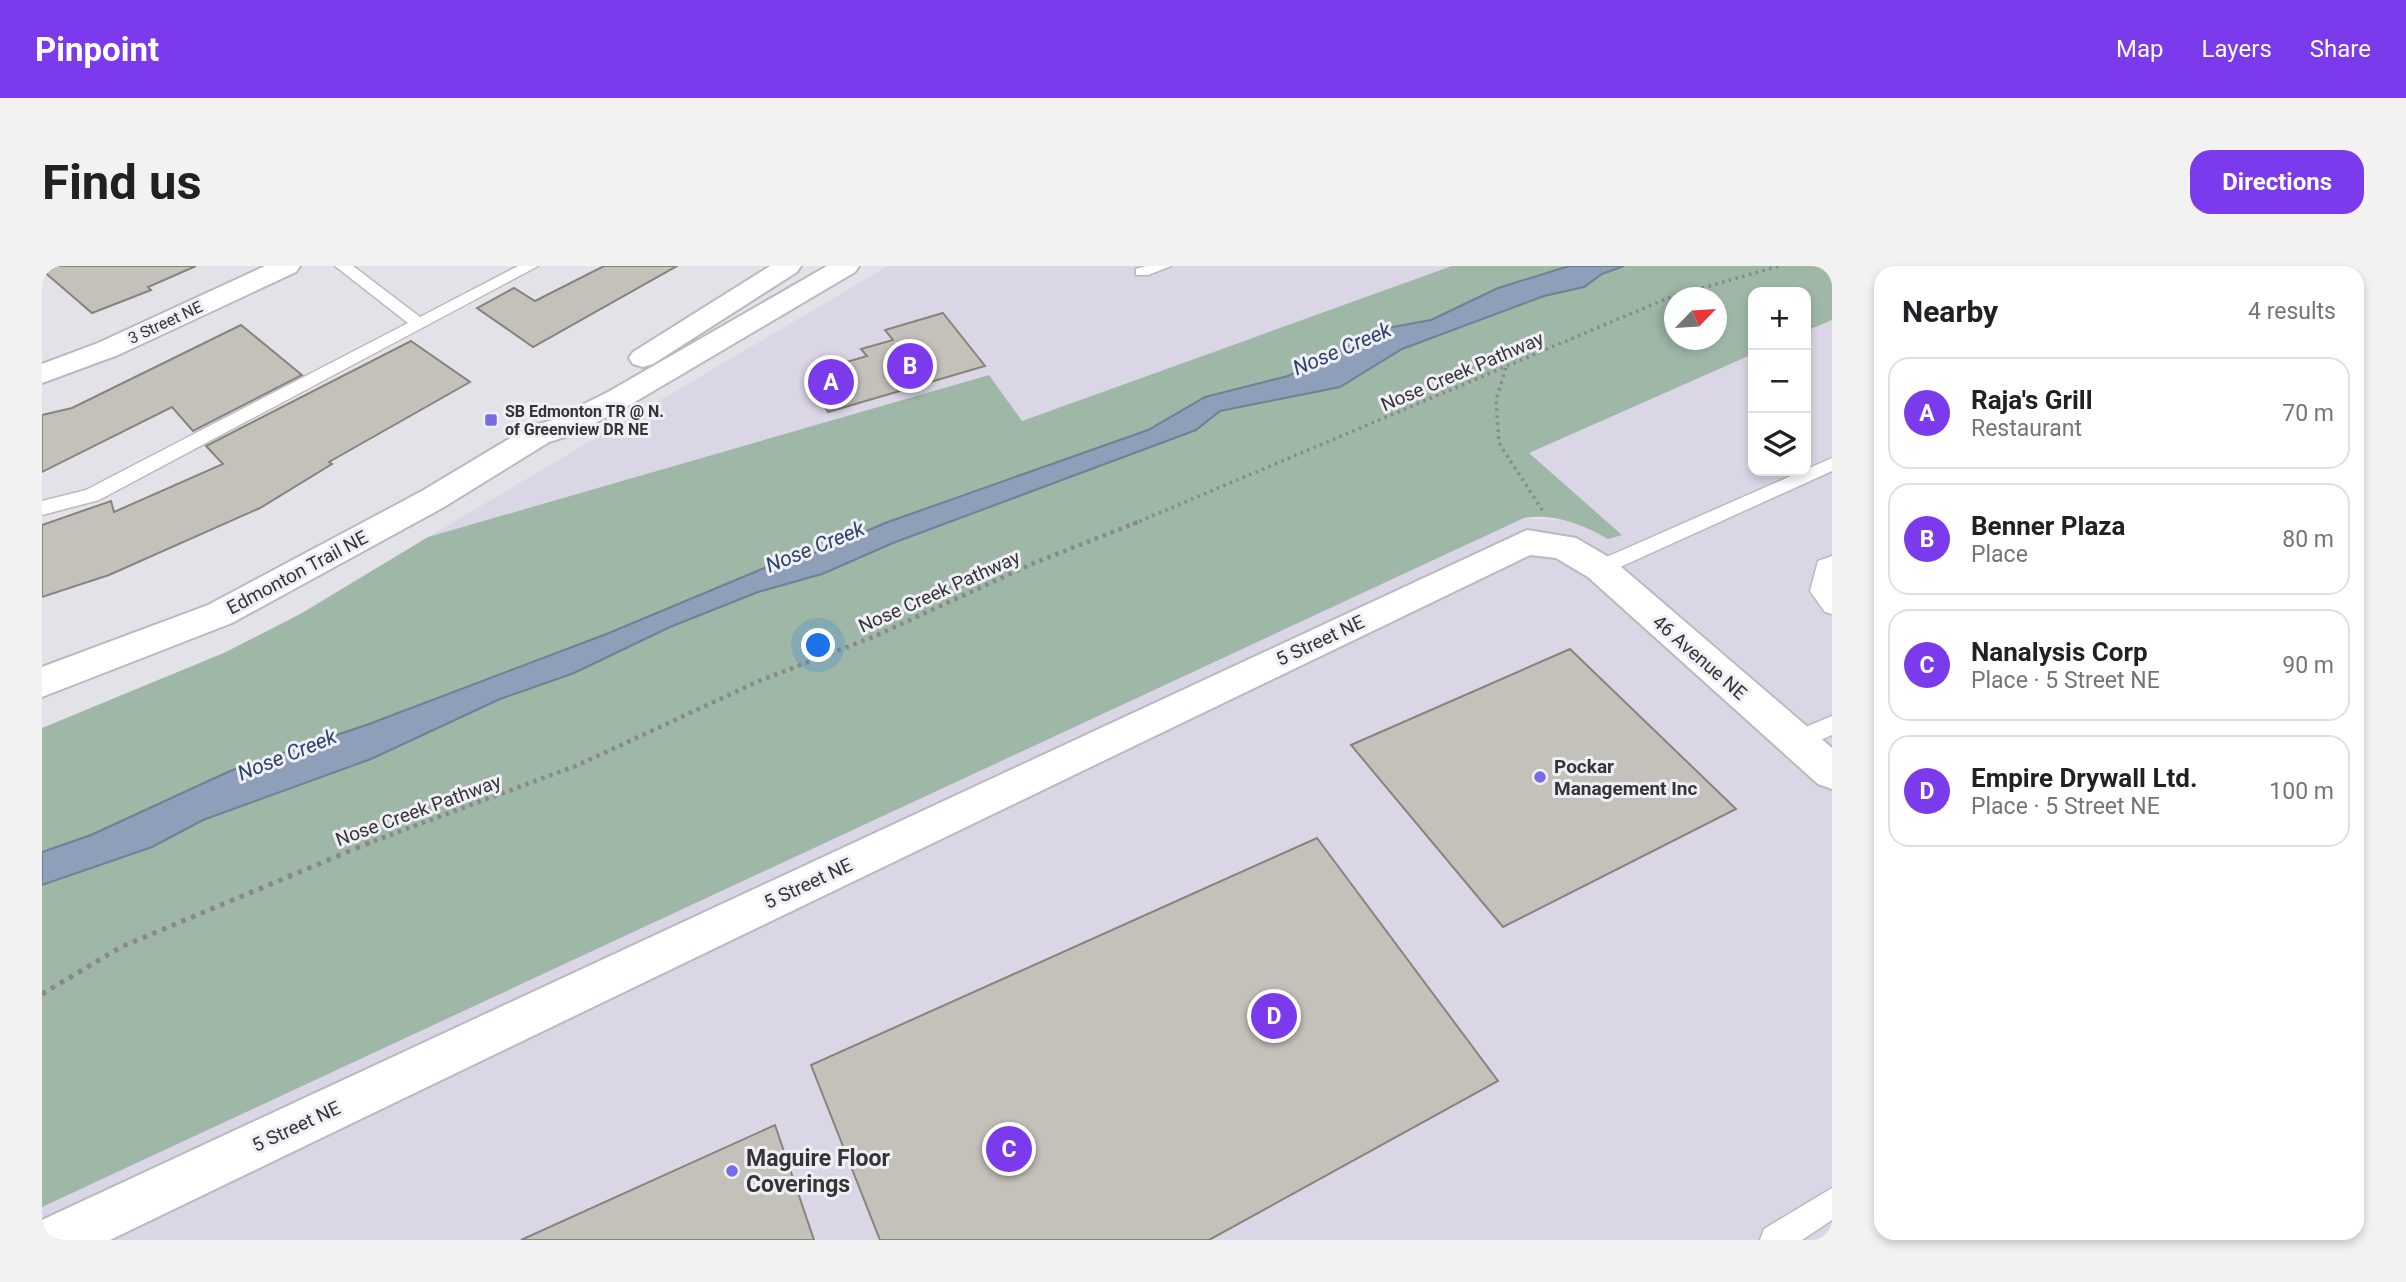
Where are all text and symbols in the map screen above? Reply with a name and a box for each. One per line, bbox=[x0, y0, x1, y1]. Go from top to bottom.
text: Pinpoint bbox=[35, 30, 159, 69]
text: Map bbox=[2116, 35, 2164, 63]
text: Layers bbox=[2202, 35, 2272, 63]
text: Share bbox=[2310, 35, 2371, 63]
button: Directions bbox=[2190, 150, 2364, 214]
text: Find us bbox=[42, 154, 202, 211]
north arrow bbox=[1664, 287, 1727, 350]
map controls bbox=[1748, 287, 1811, 476]
button: + bbox=[1748, 287, 1811, 350]
text: Nearby bbox=[1902, 294, 1998, 329]
street label: 3 Street NE bbox=[125, 297, 205, 348]
text: 4 results bbox=[2248, 298, 2336, 325]
water label: Nose Creek bbox=[1289, 317, 1395, 380]
street label: Nose Creek Pathway bbox=[1377, 327, 1547, 416]
pin: B bbox=[887, 340, 933, 392]
button: − bbox=[1748, 350, 1811, 413]
pin: A bbox=[808, 356, 854, 408]
text: Raja's Grill bbox=[1971, 385, 2093, 415]
text: A bbox=[1919, 400, 1935, 427]
text: 70 m bbox=[2282, 400, 2334, 427]
place label: SB Edmonton TR @ N. of Greenview DR NE bbox=[505, 402, 664, 439]
marker: SB Edmonton TR @ N. of Greenview DR NE bbox=[483, 412, 499, 428]
button: layers bbox=[1748, 413, 1811, 476]
text: Restaurant bbox=[1971, 415, 2082, 442]
text: Benner Plaza bbox=[1971, 511, 2126, 541]
water label: Nose Creek bbox=[762, 516, 869, 578]
street label: Edmonton Trail NE bbox=[223, 525, 372, 619]
text: B bbox=[1920, 526, 1934, 553]
text: 80 m bbox=[2282, 526, 2334, 553]
text: Place bbox=[1971, 541, 2028, 568]
street label: Nose Creek Pathway bbox=[855, 545, 1024, 637]
street label: 5 Street NE bbox=[1272, 610, 1368, 671]
street label: 46 Avenue NE bbox=[1648, 610, 1752, 705]
your location bbox=[801, 628, 835, 662]
text: Nanalysis Corp bbox=[1971, 637, 2148, 667]
text: C bbox=[1919, 652, 1935, 679]
text: 90 m bbox=[2282, 652, 2334, 679]
text: Place · 5 Street NE bbox=[1971, 667, 2160, 694]
water label: Nose Creek bbox=[234, 724, 341, 786]
place label: Pockar Management Inc bbox=[1554, 755, 1697, 800]
text: Empire Drywall Ltd. bbox=[1971, 763, 2197, 793]
marker: Pockar Management Inc bbox=[1532, 769, 1548, 785]
street label: Nose Creek Pathway bbox=[332, 770, 504, 851]
text: D bbox=[1920, 778, 1934, 805]
text: 100 m bbox=[2269, 778, 2334, 805]
text: Place · 5 Street NE bbox=[1971, 793, 2160, 820]
street label: 5 Street NE bbox=[760, 853, 856, 914]
pin: D bbox=[1251, 990, 1297, 1042]
street label: 5 Street NE bbox=[248, 1096, 344, 1157]
pin: C bbox=[986, 1123, 1032, 1175]
place label: Maguire Floor Coverings bbox=[746, 1145, 891, 1198]
marker: Maguire Floor Coverings bbox=[724, 1163, 740, 1179]

